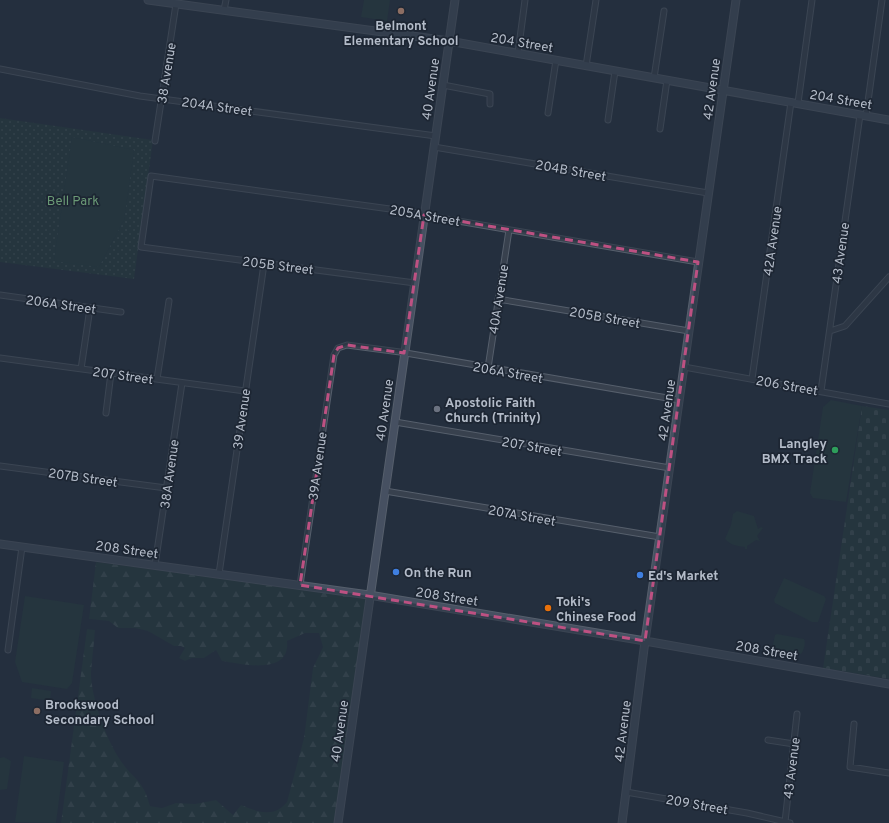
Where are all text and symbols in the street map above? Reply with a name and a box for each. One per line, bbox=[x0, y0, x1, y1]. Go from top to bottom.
marker: Belmont Elementary School bbox=[396, 6, 406, 16]
place label: Belmont Elementary School bbox=[343, 19, 459, 50]
street label: 204 Street bbox=[489, 31, 554, 57]
street label: 38 Avenue bbox=[155, 42, 181, 105]
street label: 40 Avenue bbox=[420, 57, 444, 121]
street label: 42 Avenue bbox=[701, 57, 725, 121]
street label: 204 Street bbox=[808, 88, 873, 114]
street label: 204A Street bbox=[180, 95, 253, 121]
street label: 204B Street bbox=[534, 158, 607, 186]
park label: Bell Park bbox=[47, 194, 99, 210]
street label: 205A Street bbox=[388, 203, 461, 231]
street label: 42A Avenue bbox=[761, 205, 787, 277]
street label: 43 Avenue bbox=[830, 222, 854, 285]
street label: 205B Street bbox=[241, 255, 314, 279]
street label: 40A Avenue bbox=[487, 263, 513, 335]
street label: 206A Street bbox=[24, 293, 97, 319]
street label: 205B Street bbox=[568, 305, 641, 333]
street label: 206A Street bbox=[471, 360, 544, 388]
street label: 207 Street bbox=[91, 365, 154, 389]
street label: 206 Street bbox=[754, 374, 819, 400]
street label: 40 Avenue bbox=[374, 378, 398, 442]
street label: 42 Avenue bbox=[656, 378, 680, 442]
street label: 39 Avenue bbox=[231, 388, 255, 451]
place label: Apostolic Faith Church (Trinity) bbox=[445, 396, 541, 427]
marker: Apostolic Faith Church (Trinity) bbox=[432, 404, 442, 414]
street label: 39A Avenue bbox=[306, 431, 332, 502]
street label: 207 Street bbox=[500, 435, 563, 461]
place label: Langley BMX Track bbox=[762, 437, 828, 468]
street label: 38A Avenue bbox=[158, 439, 184, 510]
marker: Langley BMX Track bbox=[830, 445, 840, 455]
street label: 207B Street bbox=[47, 466, 119, 492]
street label: 207A Street bbox=[487, 503, 557, 531]
street label: 208 Street bbox=[94, 539, 159, 563]
place label: On the Run bbox=[404, 566, 472, 582]
marker: On the Run bbox=[391, 567, 401, 577]
place label: Ed's Market bbox=[648, 569, 718, 585]
marker: Ed's Market bbox=[635, 570, 645, 580]
street label: 208 Street bbox=[414, 585, 479, 611]
place label: Toki's Chinese Food bbox=[556, 595, 636, 626]
marker: Toki's Chinese Food bbox=[543, 603, 553, 613]
street label: 208 Street bbox=[734, 639, 799, 665]
place label: Brookswood Secondary School bbox=[45, 698, 154, 729]
street label: 40 Avenue bbox=[329, 699, 353, 763]
street label: 42 Avenue bbox=[612, 699, 636, 763]
marker: Brookswood Secondary School bbox=[32, 706, 42, 716]
street label: 43 Avenue bbox=[781, 737, 805, 800]
street label: 209 Street bbox=[664, 793, 729, 819]

